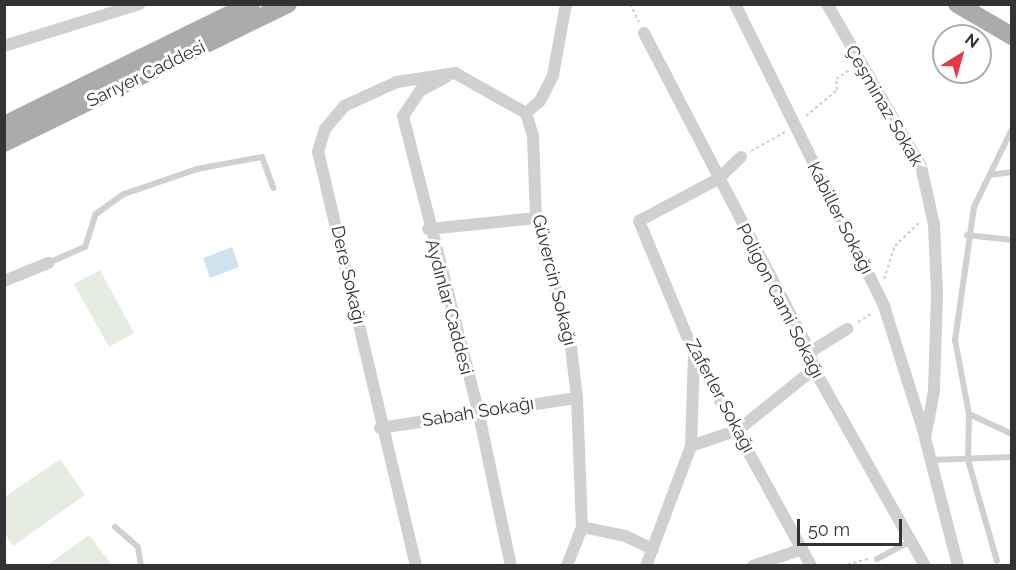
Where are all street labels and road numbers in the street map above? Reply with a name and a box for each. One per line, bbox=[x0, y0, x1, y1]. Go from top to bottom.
street label: Sarıyer Caddesi bbox=[83, 36, 209, 112]
street label: Çeşminaz Sokak bbox=[841, 42, 927, 170]
street label: Kabiller Sokağı bbox=[802, 158, 878, 278]
street label: Güvercin Sokağı bbox=[527, 212, 581, 348]
street label: Poligon Cami Sokağı bbox=[732, 220, 828, 382]
street label: Dere Sokağı bbox=[326, 224, 370, 326]
street label: Aydınlar Caddesi bbox=[420, 237, 478, 377]
street label: Zaferler Sokağı bbox=[681, 335, 759, 457]
street label: Sabah Sokağı bbox=[421, 393, 535, 431]

